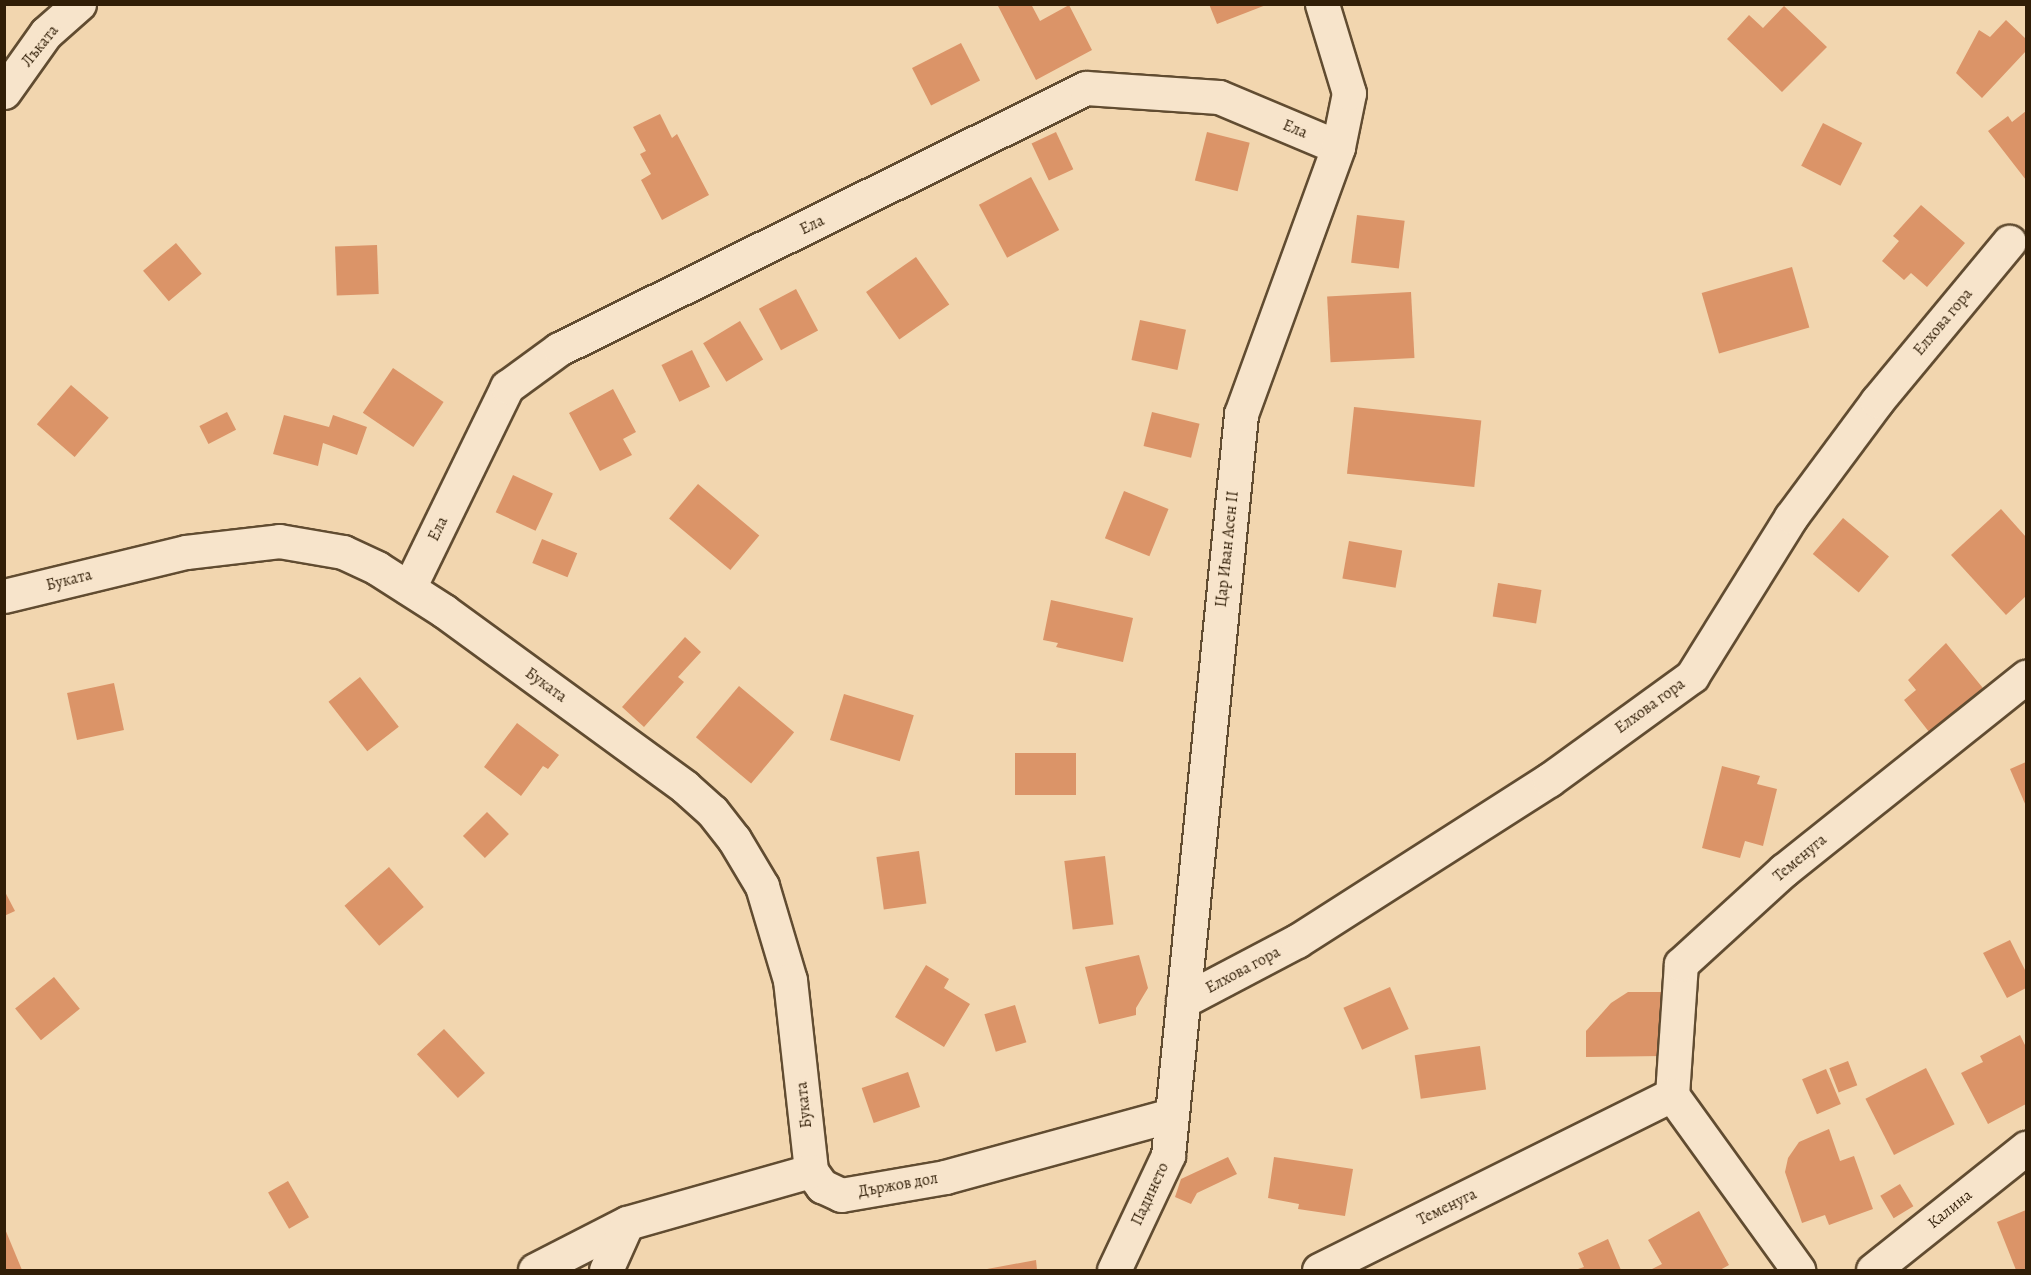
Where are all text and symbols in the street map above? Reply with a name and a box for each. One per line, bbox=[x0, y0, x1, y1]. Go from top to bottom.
street label: Лъката bbox=[17, 21, 63, 71]
street label: Ела bbox=[1280, 115, 1310, 143]
street label: Ела bbox=[797, 211, 827, 239]
street label: Елхова гора bbox=[1909, 285, 1977, 359]
street label: Цар Иван Асен II bbox=[1211, 490, 1243, 608]
street label: Ела bbox=[424, 514, 452, 544]
street label: Буката bbox=[44, 565, 94, 595]
street label: Буката bbox=[521, 664, 571, 706]
street label: Елхова гора bbox=[1611, 674, 1689, 738]
street label: Теменуга bbox=[1769, 830, 1831, 886]
street label: Елхова гора bbox=[1202, 942, 1284, 998]
street label: Буката bbox=[792, 1081, 816, 1129]
street label: Падинето bbox=[1127, 1159, 1173, 1229]
street label: Държов дол bbox=[857, 1169, 939, 1201]
street label: Теменуга bbox=[1414, 1184, 1480, 1230]
street label: Калина bbox=[1924, 1185, 1976, 1233]

